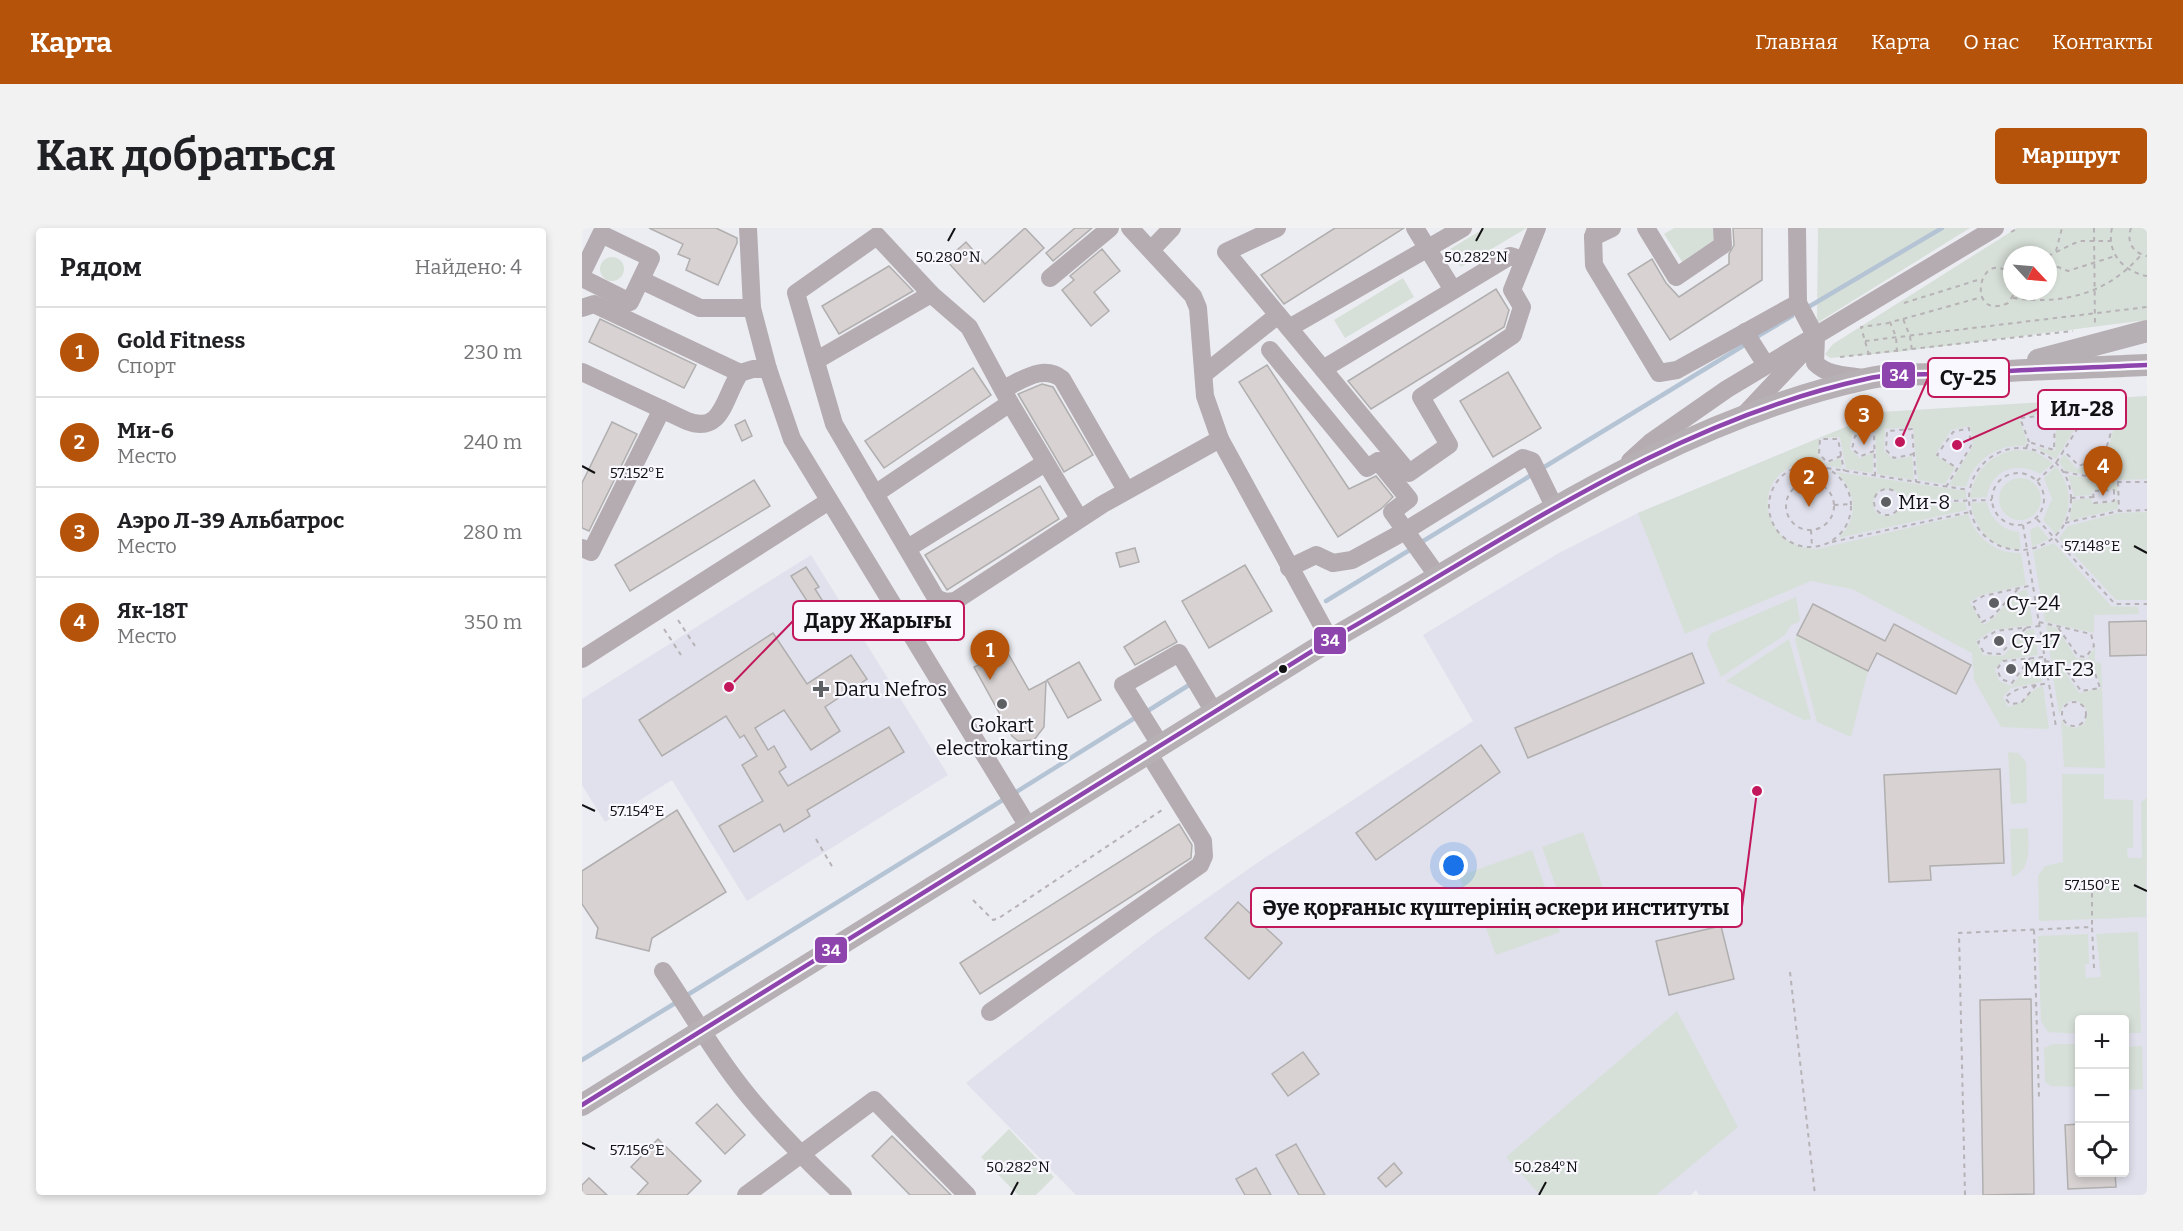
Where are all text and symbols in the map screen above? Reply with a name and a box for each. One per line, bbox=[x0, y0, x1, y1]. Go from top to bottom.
text: Карта bbox=[30, 26, 112, 59]
text: Главная bbox=[1755, 29, 1838, 55]
text: Карта bbox=[1871, 29, 1930, 55]
text: О нас bbox=[1963, 29, 2019, 55]
text: Контакты bbox=[2052, 29, 2153, 55]
button: Маршрут bbox=[1995, 128, 2147, 184]
text: Как добраться bbox=[36, 131, 336, 181]
north arrow bbox=[2003, 246, 2057, 300]
text: 50.280°N bbox=[915, 248, 981, 266]
text: 50.282°N bbox=[1444, 248, 1508, 266]
text: Рядом bbox=[60, 252, 142, 283]
text: Найдено: 4 bbox=[415, 255, 522, 279]
text: Gold Fitness bbox=[117, 327, 245, 354]
text: 1 bbox=[75, 340, 84, 364]
text: 230 m bbox=[464, 340, 522, 364]
text: Спорт bbox=[117, 354, 176, 378]
callout: Су-25 bbox=[1928, 358, 2009, 397]
line badge: 34 bbox=[1881, 361, 1916, 389]
text: Су-25 bbox=[1940, 365, 1996, 391]
text: 34 bbox=[1890, 366, 1909, 385]
callout: Ил-28 bbox=[2038, 390, 2126, 429]
pin: 3 bbox=[1844, 396, 1884, 445]
text: Ил-28 bbox=[2050, 396, 2114, 422]
text: Ми-6 bbox=[117, 417, 174, 444]
text: 2 bbox=[74, 430, 85, 454]
text: 240 m bbox=[464, 430, 522, 454]
text: Место bbox=[117, 444, 177, 468]
pin: 4 bbox=[2084, 446, 2122, 496]
pin: 2 bbox=[1790, 458, 1828, 507]
text: 57.152°E bbox=[610, 464, 664, 482]
place label: Ми-8 bbox=[1898, 490, 1950, 514]
marker: Ми-8 bbox=[1879, 495, 1893, 509]
text: Аэро Л-39 Альбатрос bbox=[117, 507, 344, 534]
text: 3 bbox=[74, 520, 85, 544]
text: 280 m bbox=[463, 520, 522, 544]
text: Место bbox=[117, 534, 177, 558]
text: 57.148°E bbox=[2064, 537, 2120, 555]
place label: Су-24 bbox=[2006, 591, 2060, 615]
marker: Су-24 bbox=[1987, 596, 2001, 610]
text: Як-18Т bbox=[117, 597, 188, 624]
callout: Дару Жарығы bbox=[793, 601, 964, 640]
text: Дару Жарығы bbox=[804, 608, 952, 634]
text: 4 bbox=[73, 610, 86, 634]
text: 350 m bbox=[464, 610, 522, 634]
text: Место bbox=[117, 624, 177, 648]
line badge: 34 bbox=[1313, 626, 1347, 655]
place label: Су-17 bbox=[2011, 629, 2060, 653]
pin: 1 bbox=[970, 630, 1010, 680]
text: 34 bbox=[1321, 631, 1340, 650]
marker: Су-17 bbox=[1992, 634, 2006, 648]
place label: МиГ-23 bbox=[2023, 657, 2095, 681]
marker: МиГ-23 bbox=[2004, 662, 2018, 676]
unlabelled marker bbox=[1277, 663, 1289, 675]
place label: Daru Nefros bbox=[834, 677, 947, 701]
marker: Daru Nefros bbox=[812, 680, 830, 698]
marker: Gokart electrokarting bbox=[995, 697, 1009, 711]
place label: Gokart electrokarting bbox=[936, 713, 1068, 760]
text: 57.154°E bbox=[610, 802, 664, 820]
your location bbox=[1439, 851, 1468, 880]
text: 57.150°E bbox=[2064, 876, 2120, 894]
callout: Әуе қорғаныс күштерінің әскери институты bbox=[1251, 888, 1742, 927]
text: Әуе қорғаныс күштерінің әскери институты bbox=[1263, 895, 1730, 921]
line badge: 34 bbox=[814, 936, 848, 964]
text: 34 bbox=[822, 941, 841, 960]
map controls bbox=[2075, 1015, 2129, 1177]
button: + bbox=[2075, 1015, 2129, 1069]
button: − bbox=[2075, 1069, 2129, 1123]
button: locate bbox=[2075, 1123, 2129, 1177]
text: 57.156°E bbox=[609, 1141, 665, 1159]
text: 50.282°N bbox=[986, 1158, 1050, 1176]
text: 50.284°N bbox=[1514, 1158, 1578, 1176]

